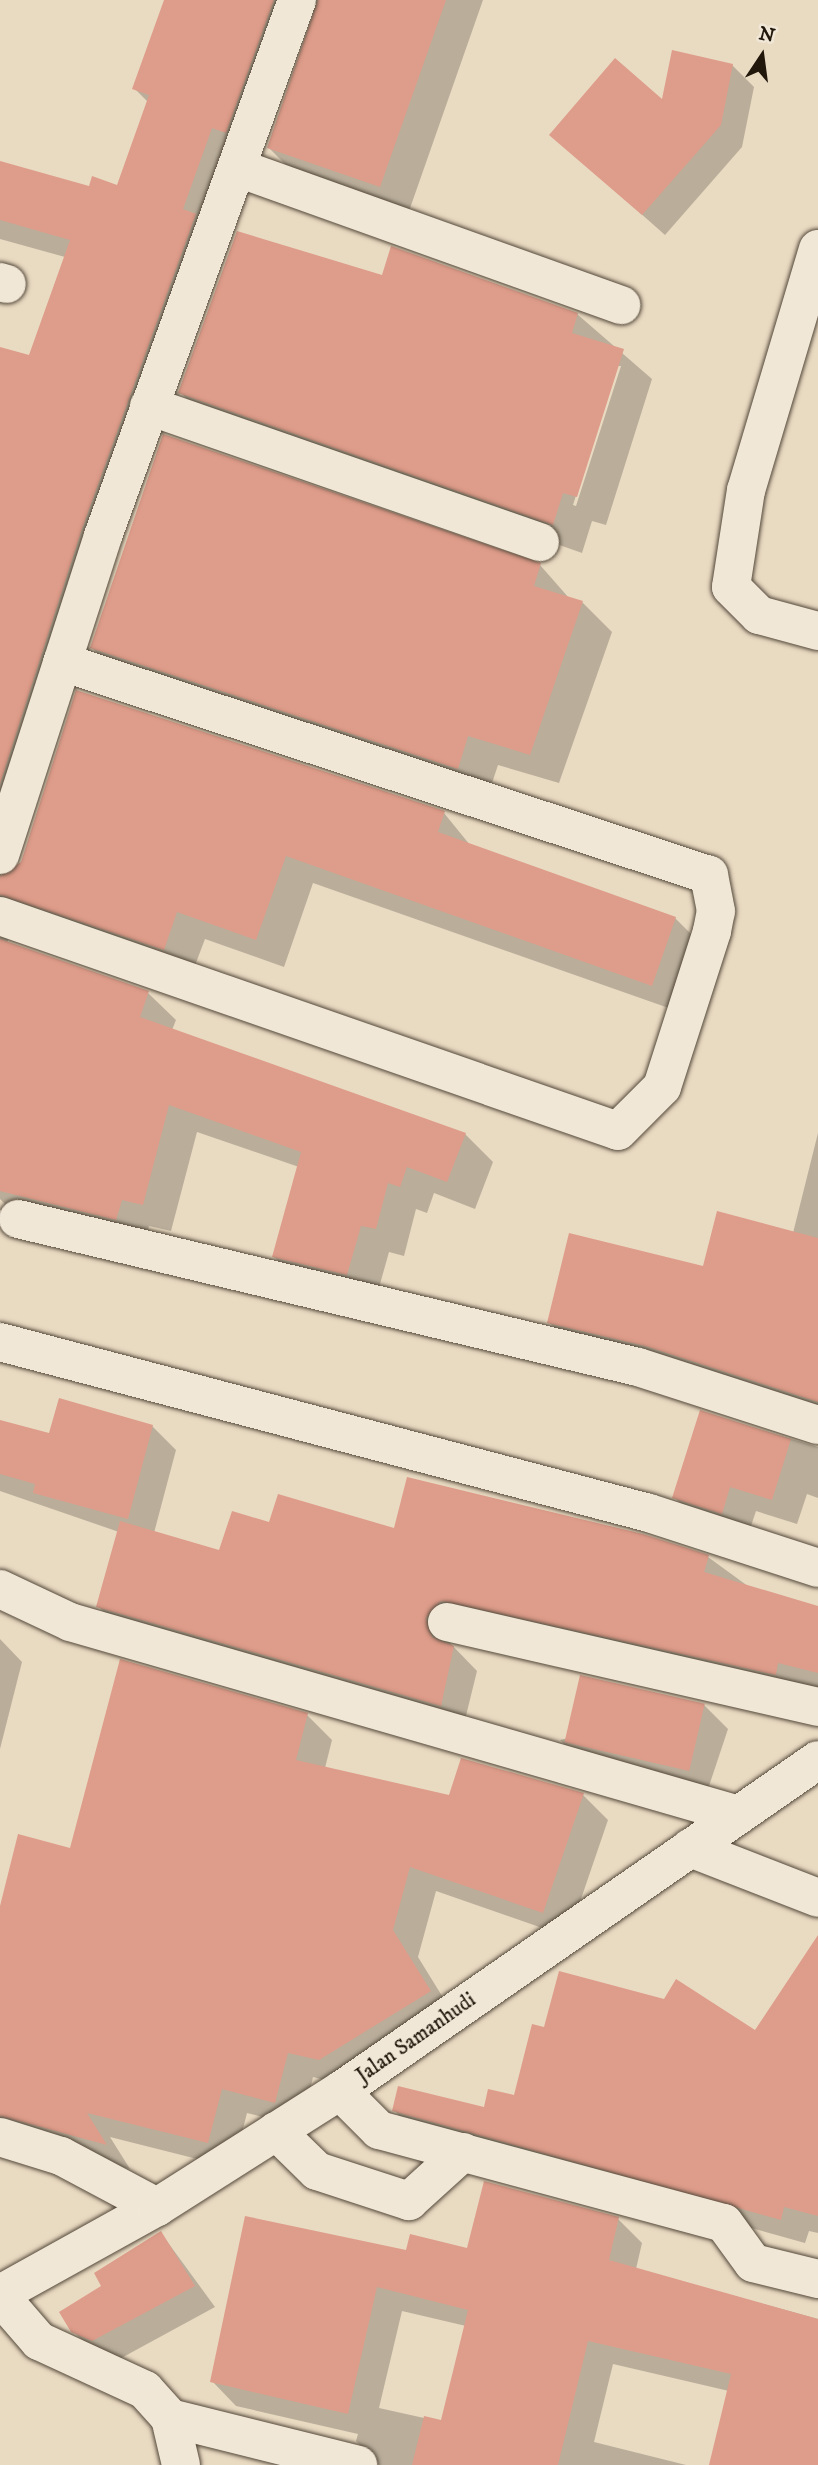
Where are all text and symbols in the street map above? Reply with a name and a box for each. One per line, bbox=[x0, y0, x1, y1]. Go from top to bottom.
north arrow bbox=[727, 21, 797, 91]
text: N bbox=[757, 22, 777, 48]
street label: Jalan Samanhudi bbox=[351, 1987, 481, 2089]

